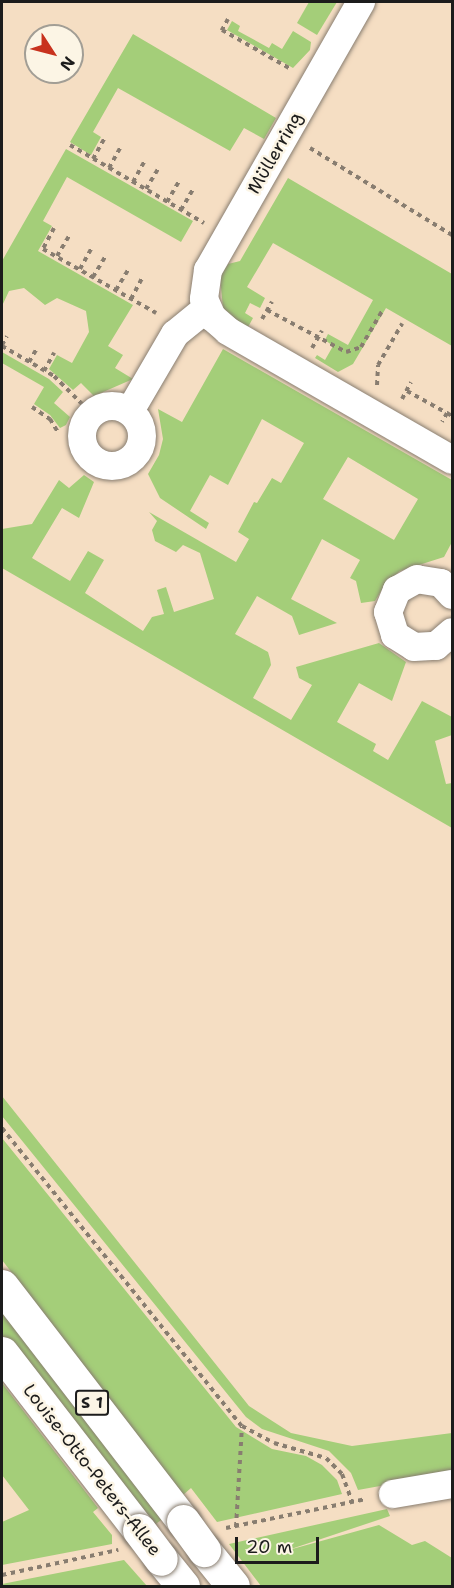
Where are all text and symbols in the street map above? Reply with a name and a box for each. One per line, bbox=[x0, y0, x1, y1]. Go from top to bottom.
north arrow bbox=[24, 24, 84, 84]
text: N bbox=[55, 52, 80, 75]
street label: Müllerring bbox=[243, 108, 307, 198]
street label: Louise-Otto-Peters-Allee bbox=[18, 1380, 166, 1560]
road number: S 1 bbox=[74, 1390, 110, 1416]
scale bar bbox=[238, 1525, 322, 1563]
text: 20 m bbox=[246, 1535, 292, 1559]

